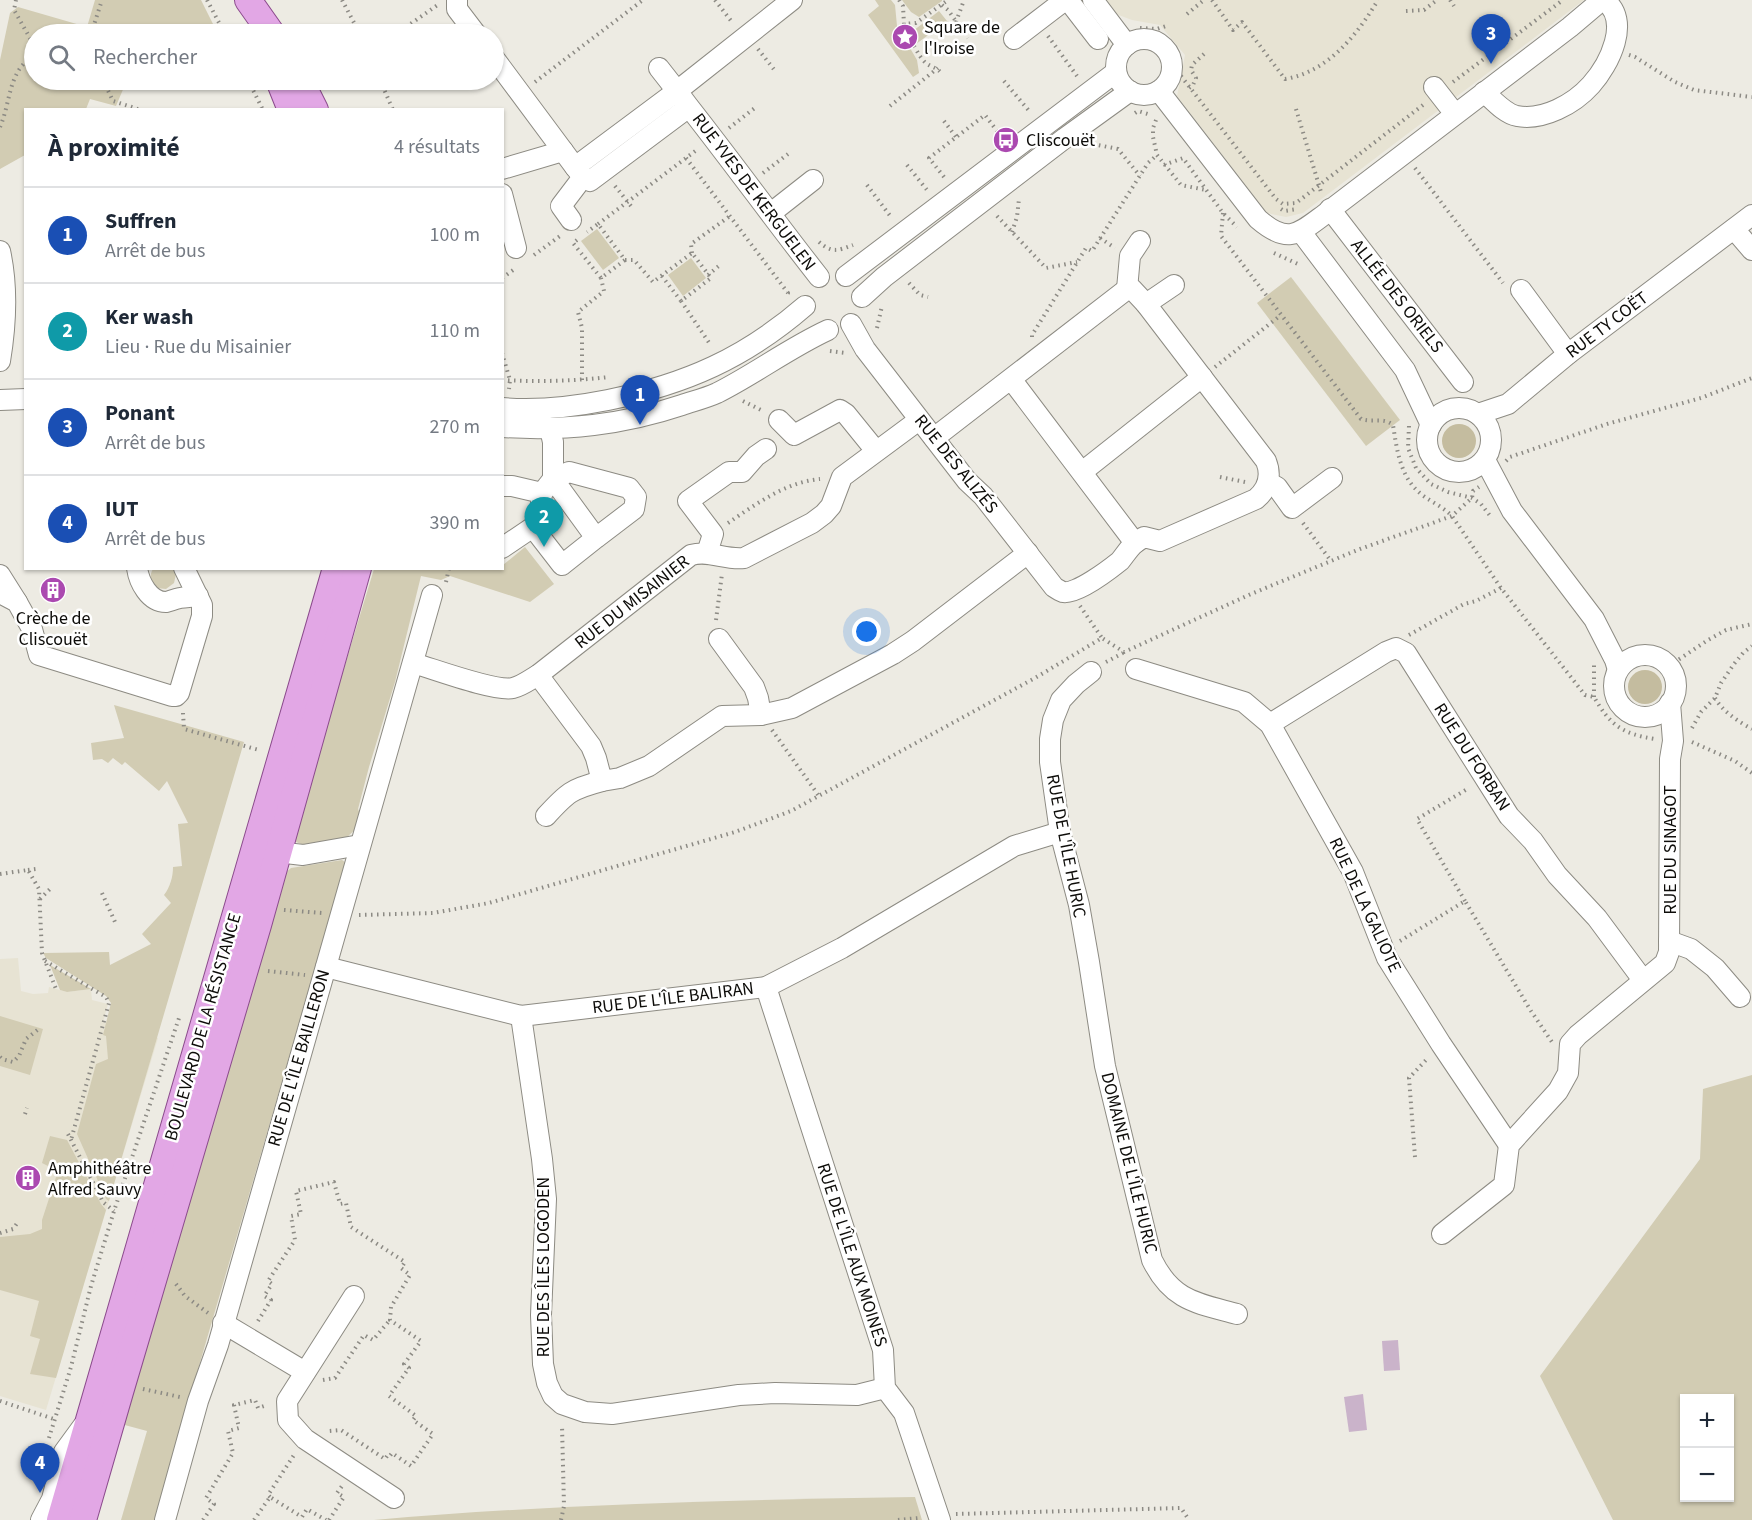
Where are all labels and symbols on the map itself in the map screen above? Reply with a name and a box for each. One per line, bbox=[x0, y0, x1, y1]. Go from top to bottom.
pin: 3 bbox=[1472, 14, 1510, 64]
place label: Square de l'Iroise bbox=[924, 15, 1000, 61]
place icon: Square de l'Iroise bbox=[890, 22, 920, 52]
street label: RUE YVES DE KERGUELEN bbox=[686, 108, 822, 276]
bus stop icon: Cliscouët bbox=[991, 125, 1021, 155]
place label: Cliscouët bbox=[1026, 128, 1095, 153]
street label: ALLÉE DES ORIELS bbox=[1345, 234, 1449, 358]
street label: RUE TY COËT bbox=[1561, 286, 1654, 364]
pin: 1 bbox=[620, 376, 660, 425]
street label: RUE DES ALIZÉS bbox=[908, 409, 1004, 519]
pin: 2 bbox=[524, 498, 564, 547]
street label: RUE DU MISAINIER bbox=[569, 549, 695, 655]
building icon: Crèche de Cliscouët bbox=[38, 575, 68, 605]
place label: Crèche de Cliscouët bbox=[16, 606, 90, 652]
your location bbox=[852, 617, 881, 646]
street label: RUE DU FORBAN bbox=[1428, 698, 1516, 816]
street label: RUE DE L'ÎLE HURIC bbox=[1040, 772, 1092, 920]
street label: RUE DU SINAGOT bbox=[1658, 785, 1683, 915]
street label: RUE DE LA GALIOTE bbox=[1323, 833, 1407, 977]
street label: BOULEVARD DE LA RÉSISTANCE bbox=[158, 910, 248, 1144]
street label: RUE DE L'ÎLE BAILLERON bbox=[262, 967, 336, 1149]
street label: RUE DE L'ÎLE BALIRAN bbox=[591, 976, 755, 1020]
street label: DOMAINE DE L'ÎLE HURIC bbox=[1094, 1070, 1164, 1256]
place label: Amphithéâtre Alfred Sauvy bbox=[48, 1156, 151, 1202]
street label: RUE DE L'ÎLE AUX MOINES bbox=[811, 1160, 893, 1350]
building icon: Amphithéâtre Alfred Sauvy bbox=[13, 1163, 43, 1193]
street label: RUE DES ÎLES LOGODEN bbox=[531, 1177, 556, 1357]
pin: 4 bbox=[20, 1444, 60, 1493]

